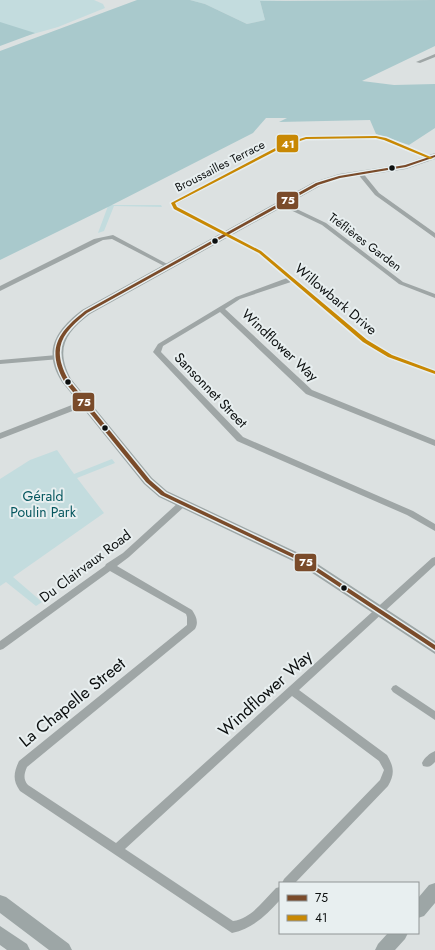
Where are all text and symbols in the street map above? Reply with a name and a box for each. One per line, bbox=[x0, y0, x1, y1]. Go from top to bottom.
line badge: 41 bbox=[276, 134, 299, 153]
street label: Broussailles Terrace bbox=[172, 136, 268, 196]
text: 41 bbox=[281, 136, 295, 152]
unlabelled marker bbox=[387, 163, 397, 173]
line badge: 75 bbox=[276, 191, 299, 210]
text: 75 bbox=[281, 192, 295, 208]
street label: Tréflières Garden bbox=[325, 209, 405, 275]
unlabelled marker bbox=[210, 236, 220, 246]
street label: Willowbark Drive bbox=[291, 259, 381, 339]
street label: Windflower Way bbox=[237, 304, 323, 386]
street label: Sansonnet Street bbox=[170, 348, 253, 433]
unlabelled marker bbox=[63, 377, 73, 387]
line badge: 75 bbox=[72, 392, 95, 412]
text: 75 bbox=[77, 394, 91, 410]
unlabelled marker bbox=[100, 423, 110, 433]
park label: Gérald Poulin Park bbox=[10, 486, 77, 522]
street label: Du Clairvaux Road bbox=[35, 525, 135, 607]
line badge: 75 bbox=[294, 553, 317, 572]
text: 75 bbox=[299, 554, 313, 570]
unlabelled marker bbox=[339, 583, 349, 593]
street label: Windflower Way bbox=[213, 644, 318, 742]
street label: La Chapelle Street bbox=[14, 652, 130, 752]
legend bbox=[279, 882, 419, 934]
text: 75 bbox=[315, 889, 328, 907]
text: 41 bbox=[315, 909, 327, 927]

